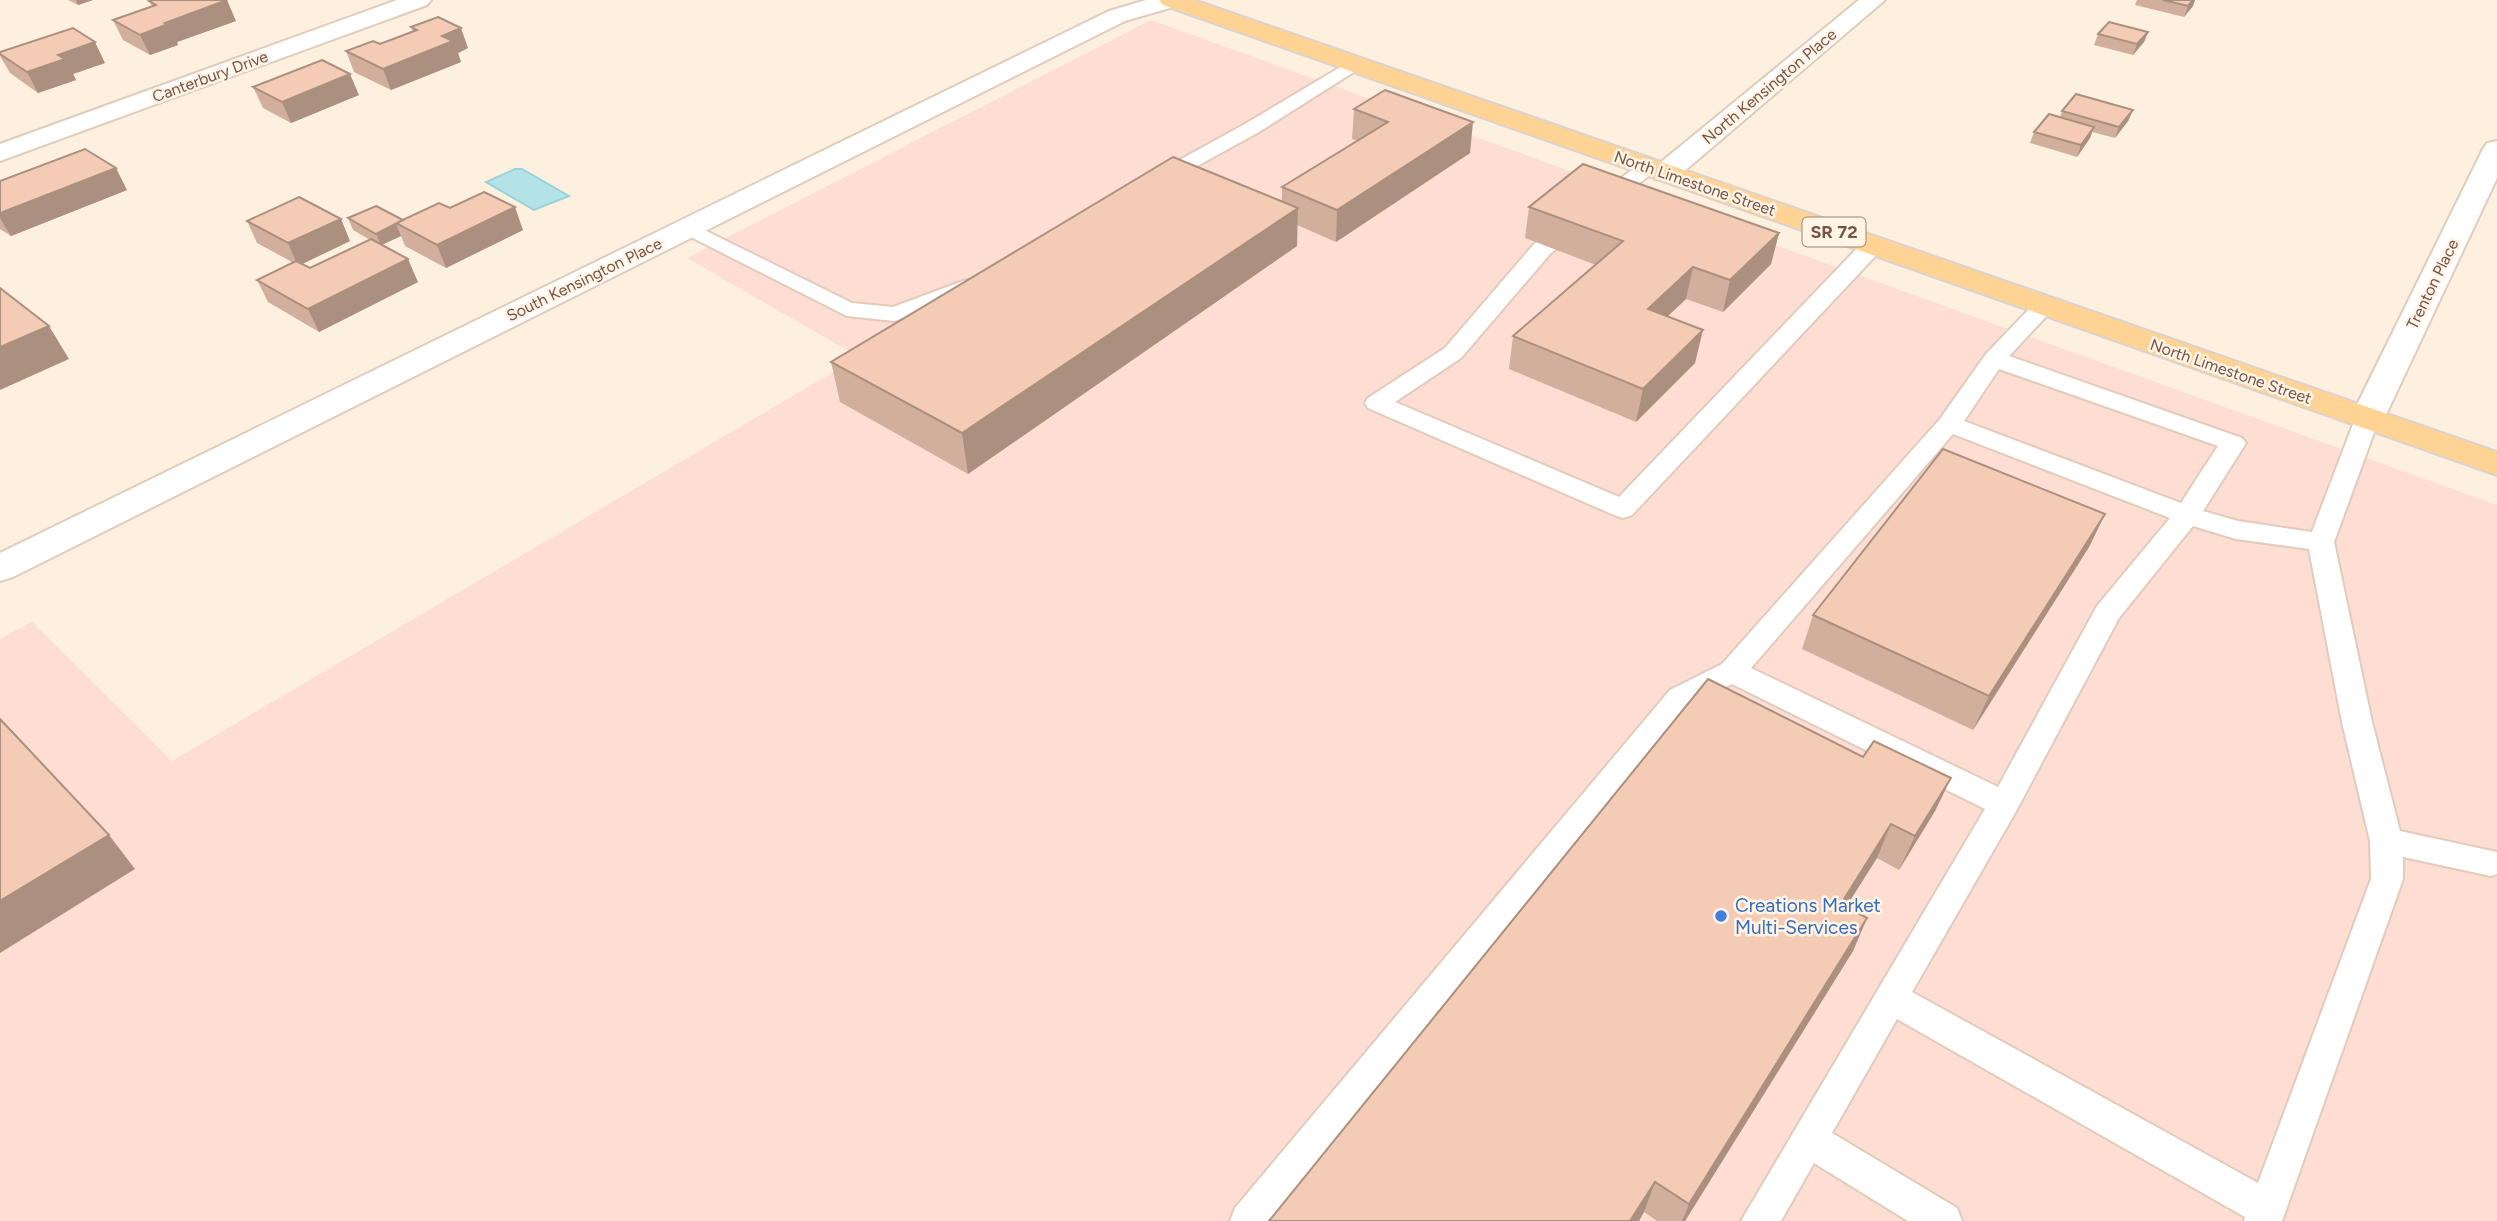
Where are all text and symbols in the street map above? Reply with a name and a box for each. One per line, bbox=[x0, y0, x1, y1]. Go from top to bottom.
street label: North Kensington Place bbox=[1698, 25, 1840, 148]
street label: Canterbury Drive bbox=[150, 47, 271, 106]
street label: North Limestone Street bbox=[1612, 147, 1778, 220]
road number: SR 72 bbox=[1802, 218, 1866, 246]
street label: South Kensington Place bbox=[504, 233, 665, 325]
street label: Trenton Place bbox=[2403, 236, 2463, 332]
street label: North Limestone Street bbox=[2148, 335, 2314, 408]
place label: Creations Market Multi-Services bbox=[1735, 894, 1881, 939]
marker: Creations Market Multi-Services bbox=[1713, 908, 1729, 924]

